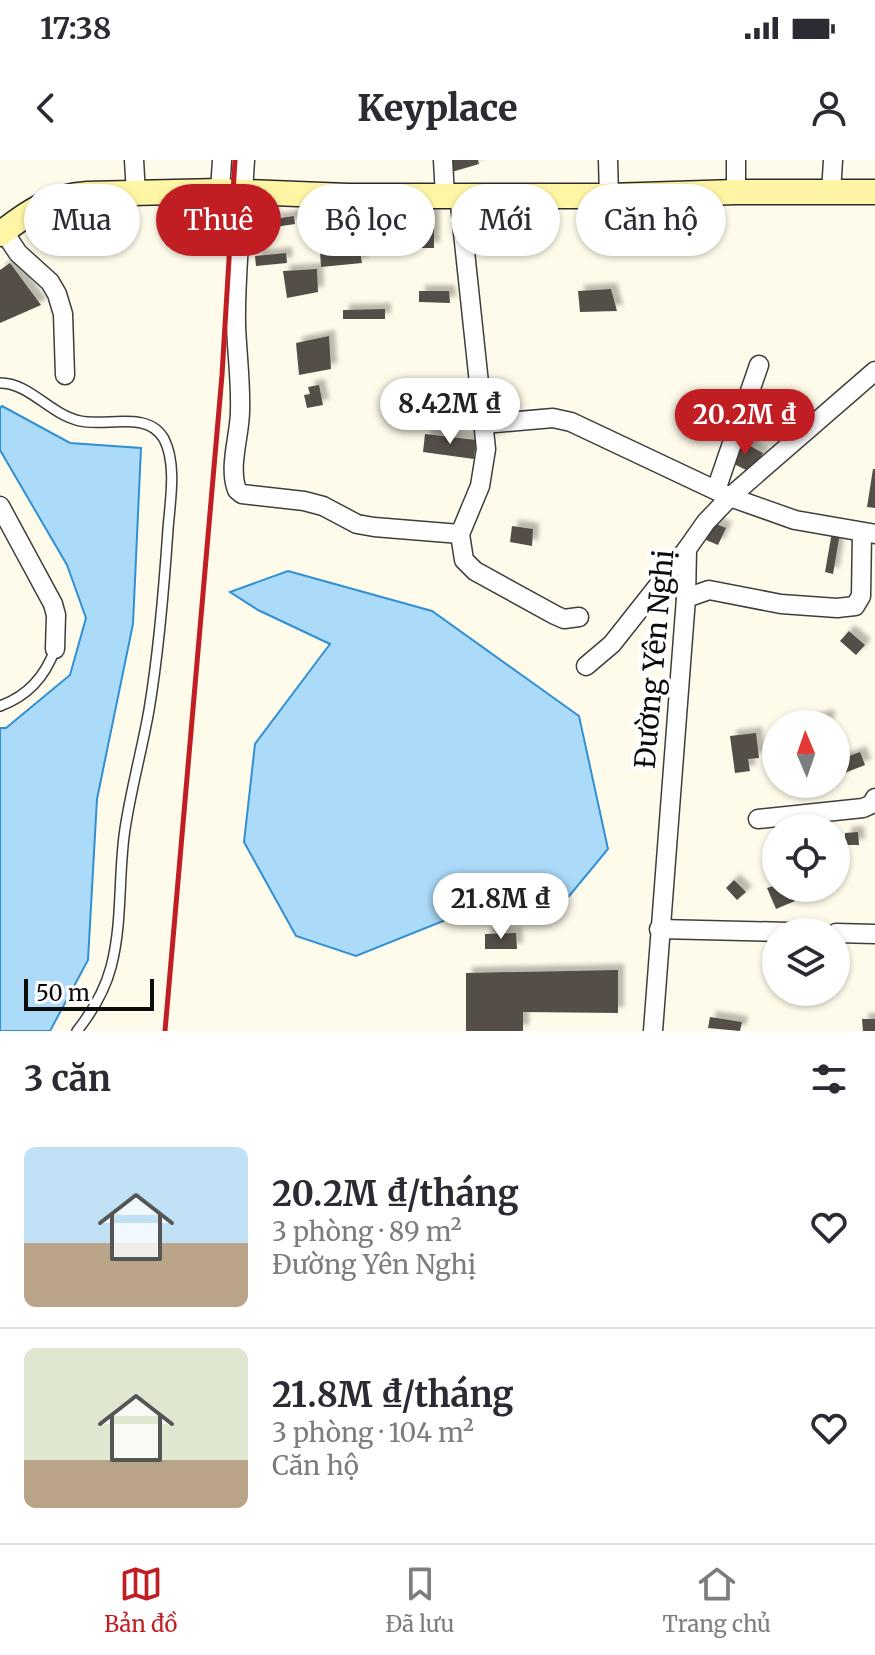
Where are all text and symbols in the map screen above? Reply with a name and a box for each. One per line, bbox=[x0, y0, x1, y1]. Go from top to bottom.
text: 17:38 bbox=[40, 9, 111, 47]
icon: back bbox=[24, 86, 68, 130]
text: Keyplace bbox=[357, 86, 518, 131]
icon: person bbox=[807, 86, 851, 130]
chip: Mua bbox=[24, 184, 140, 256]
chip: Thuê bbox=[156, 184, 281, 256]
chip: Bộ lọc bbox=[297, 184, 435, 256]
chip: Mới bbox=[451, 184, 560, 256]
chip: Căn hộ bbox=[576, 184, 726, 256]
pin: 8.42M ₫ bbox=[376, 378, 524, 446]
text: 8.42M ₫ bbox=[398, 387, 502, 420]
pin: 20.2M ₫ bbox=[671, 389, 819, 457]
text: 20.2M ₫ bbox=[693, 398, 797, 431]
street label: Đường Yên Nghị bbox=[626, 548, 682, 770]
north arrow bbox=[762, 710, 850, 798]
map controls bbox=[762, 710, 850, 1006]
button: locate bbox=[762, 814, 850, 902]
pin: 21.8M ₫ bbox=[427, 873, 575, 941]
text: 21.8M ₫ bbox=[451, 882, 551, 915]
button: layers bbox=[762, 918, 850, 1006]
scale bar bbox=[24, 975, 154, 1011]
text: 50 m bbox=[36, 979, 90, 1007]
icon: filters bbox=[807, 1057, 851, 1101]
text: 3 căn bbox=[24, 1058, 111, 1100]
text: 20.2M ₫/tháng bbox=[272, 1173, 519, 1215]
icon: home bbox=[88, 1179, 184, 1275]
icon: heart bbox=[807, 1205, 851, 1249]
text: 3 phòng · 89 m² bbox=[272, 1215, 462, 1248]
text: Đường Yên Nghị bbox=[272, 1248, 476, 1281]
text: 21.8M ₫/tháng bbox=[272, 1374, 514, 1416]
icon: home bbox=[88, 1380, 184, 1476]
icon: heart bbox=[807, 1406, 851, 1450]
text: 3 phòng · 104 m² bbox=[272, 1416, 474, 1449]
text: Căn hộ bbox=[272, 1449, 359, 1482]
tab: Bản đồ bbox=[104, 1562, 177, 1638]
tab: Đã lưu bbox=[386, 1562, 454, 1638]
tab: Trang chủ bbox=[663, 1562, 771, 1638]

